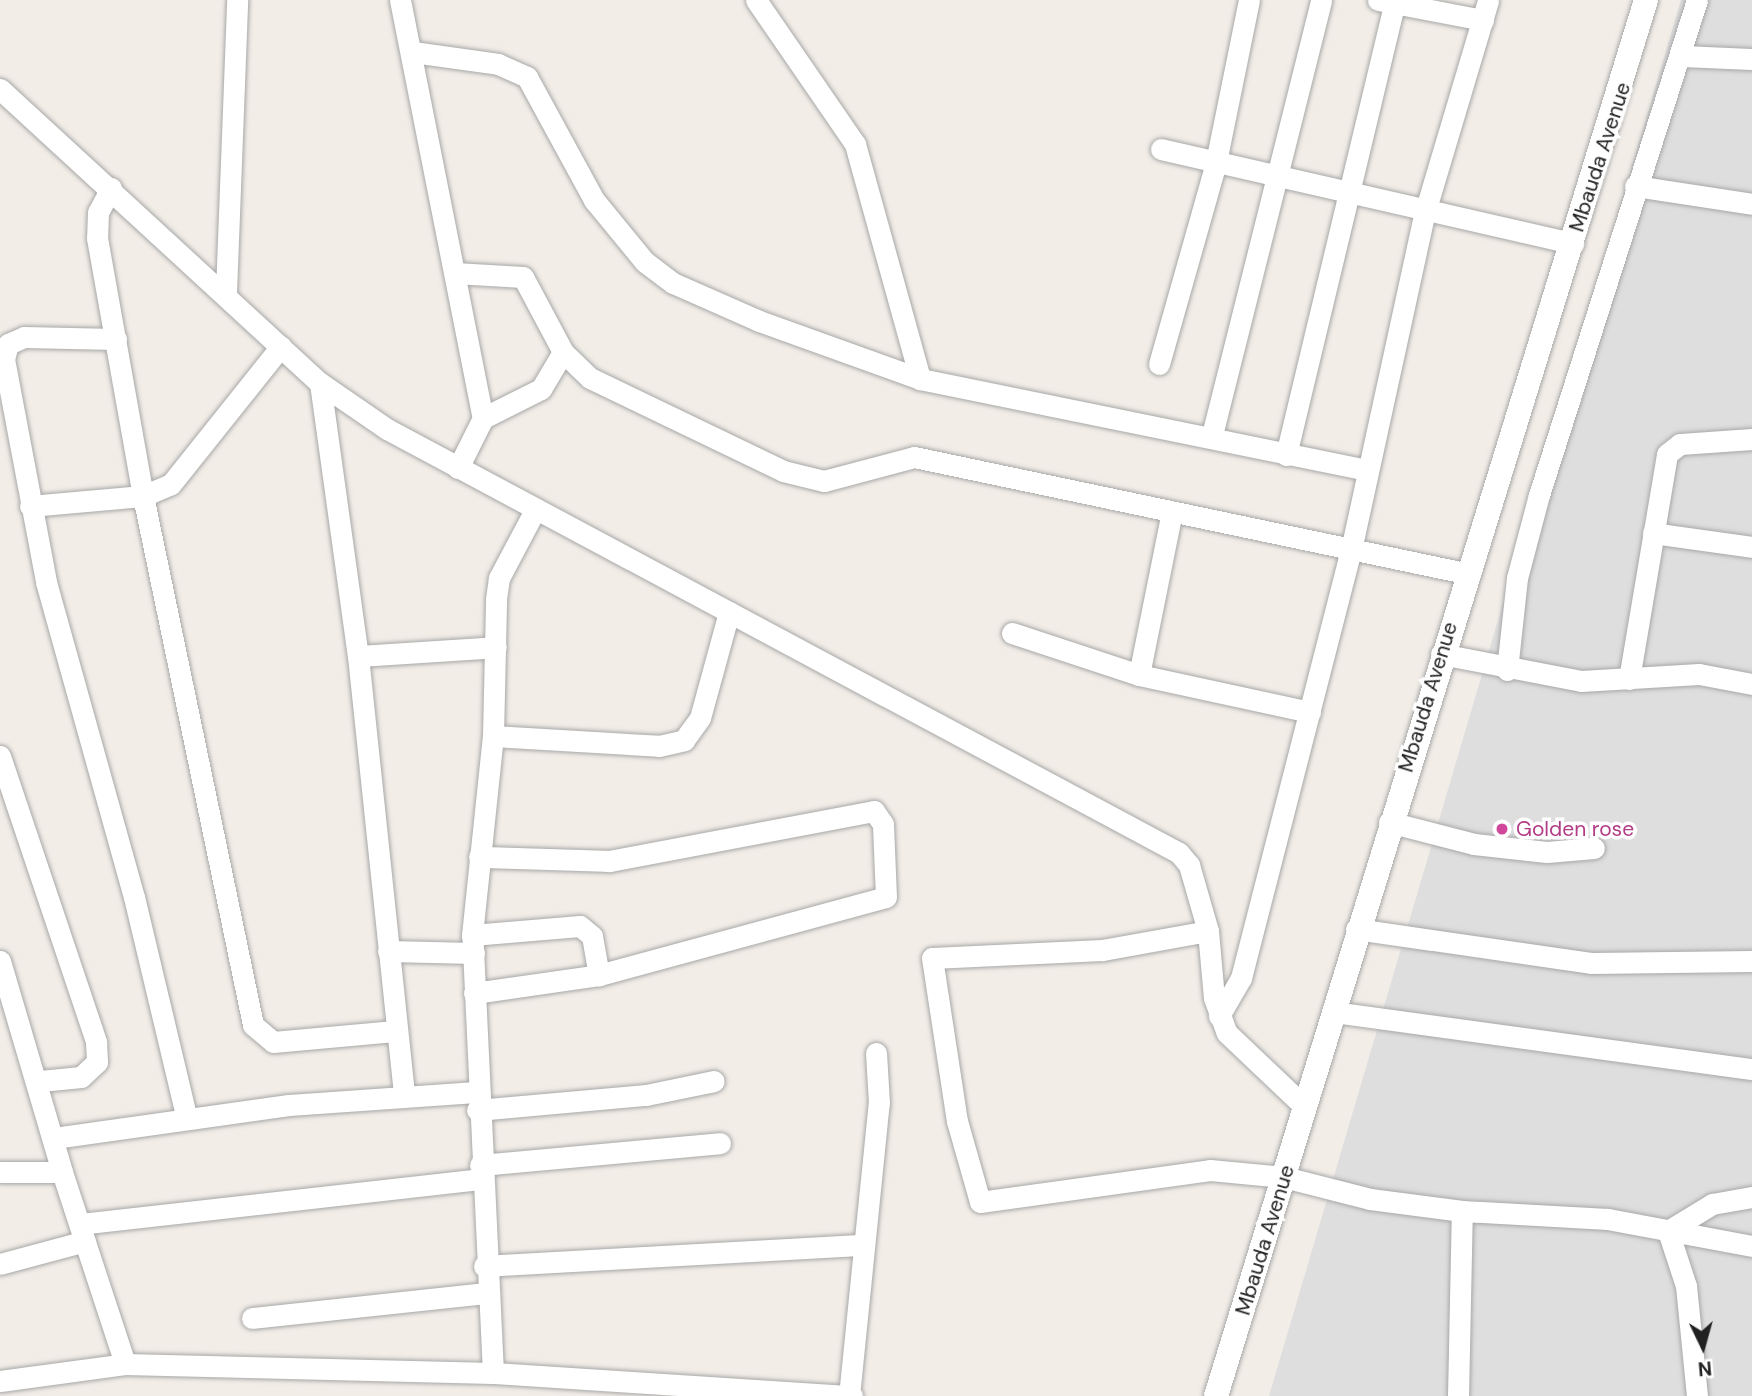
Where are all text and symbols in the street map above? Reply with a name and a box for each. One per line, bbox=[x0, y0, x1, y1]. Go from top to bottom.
street label: Mbauda Avenue bbox=[1564, 79, 1636, 235]
street label: Mbauda Avenue bbox=[1393, 619, 1463, 775]
place label: Golden rose bbox=[1516, 816, 1634, 842]
marker: Golden rose bbox=[1494, 821, 1510, 837]
street label: Mbauda Avenue bbox=[1230, 1162, 1300, 1318]
north arrow bbox=[1668, 1312, 1738, 1382]
text: N bbox=[1697, 1355, 1713, 1381]

